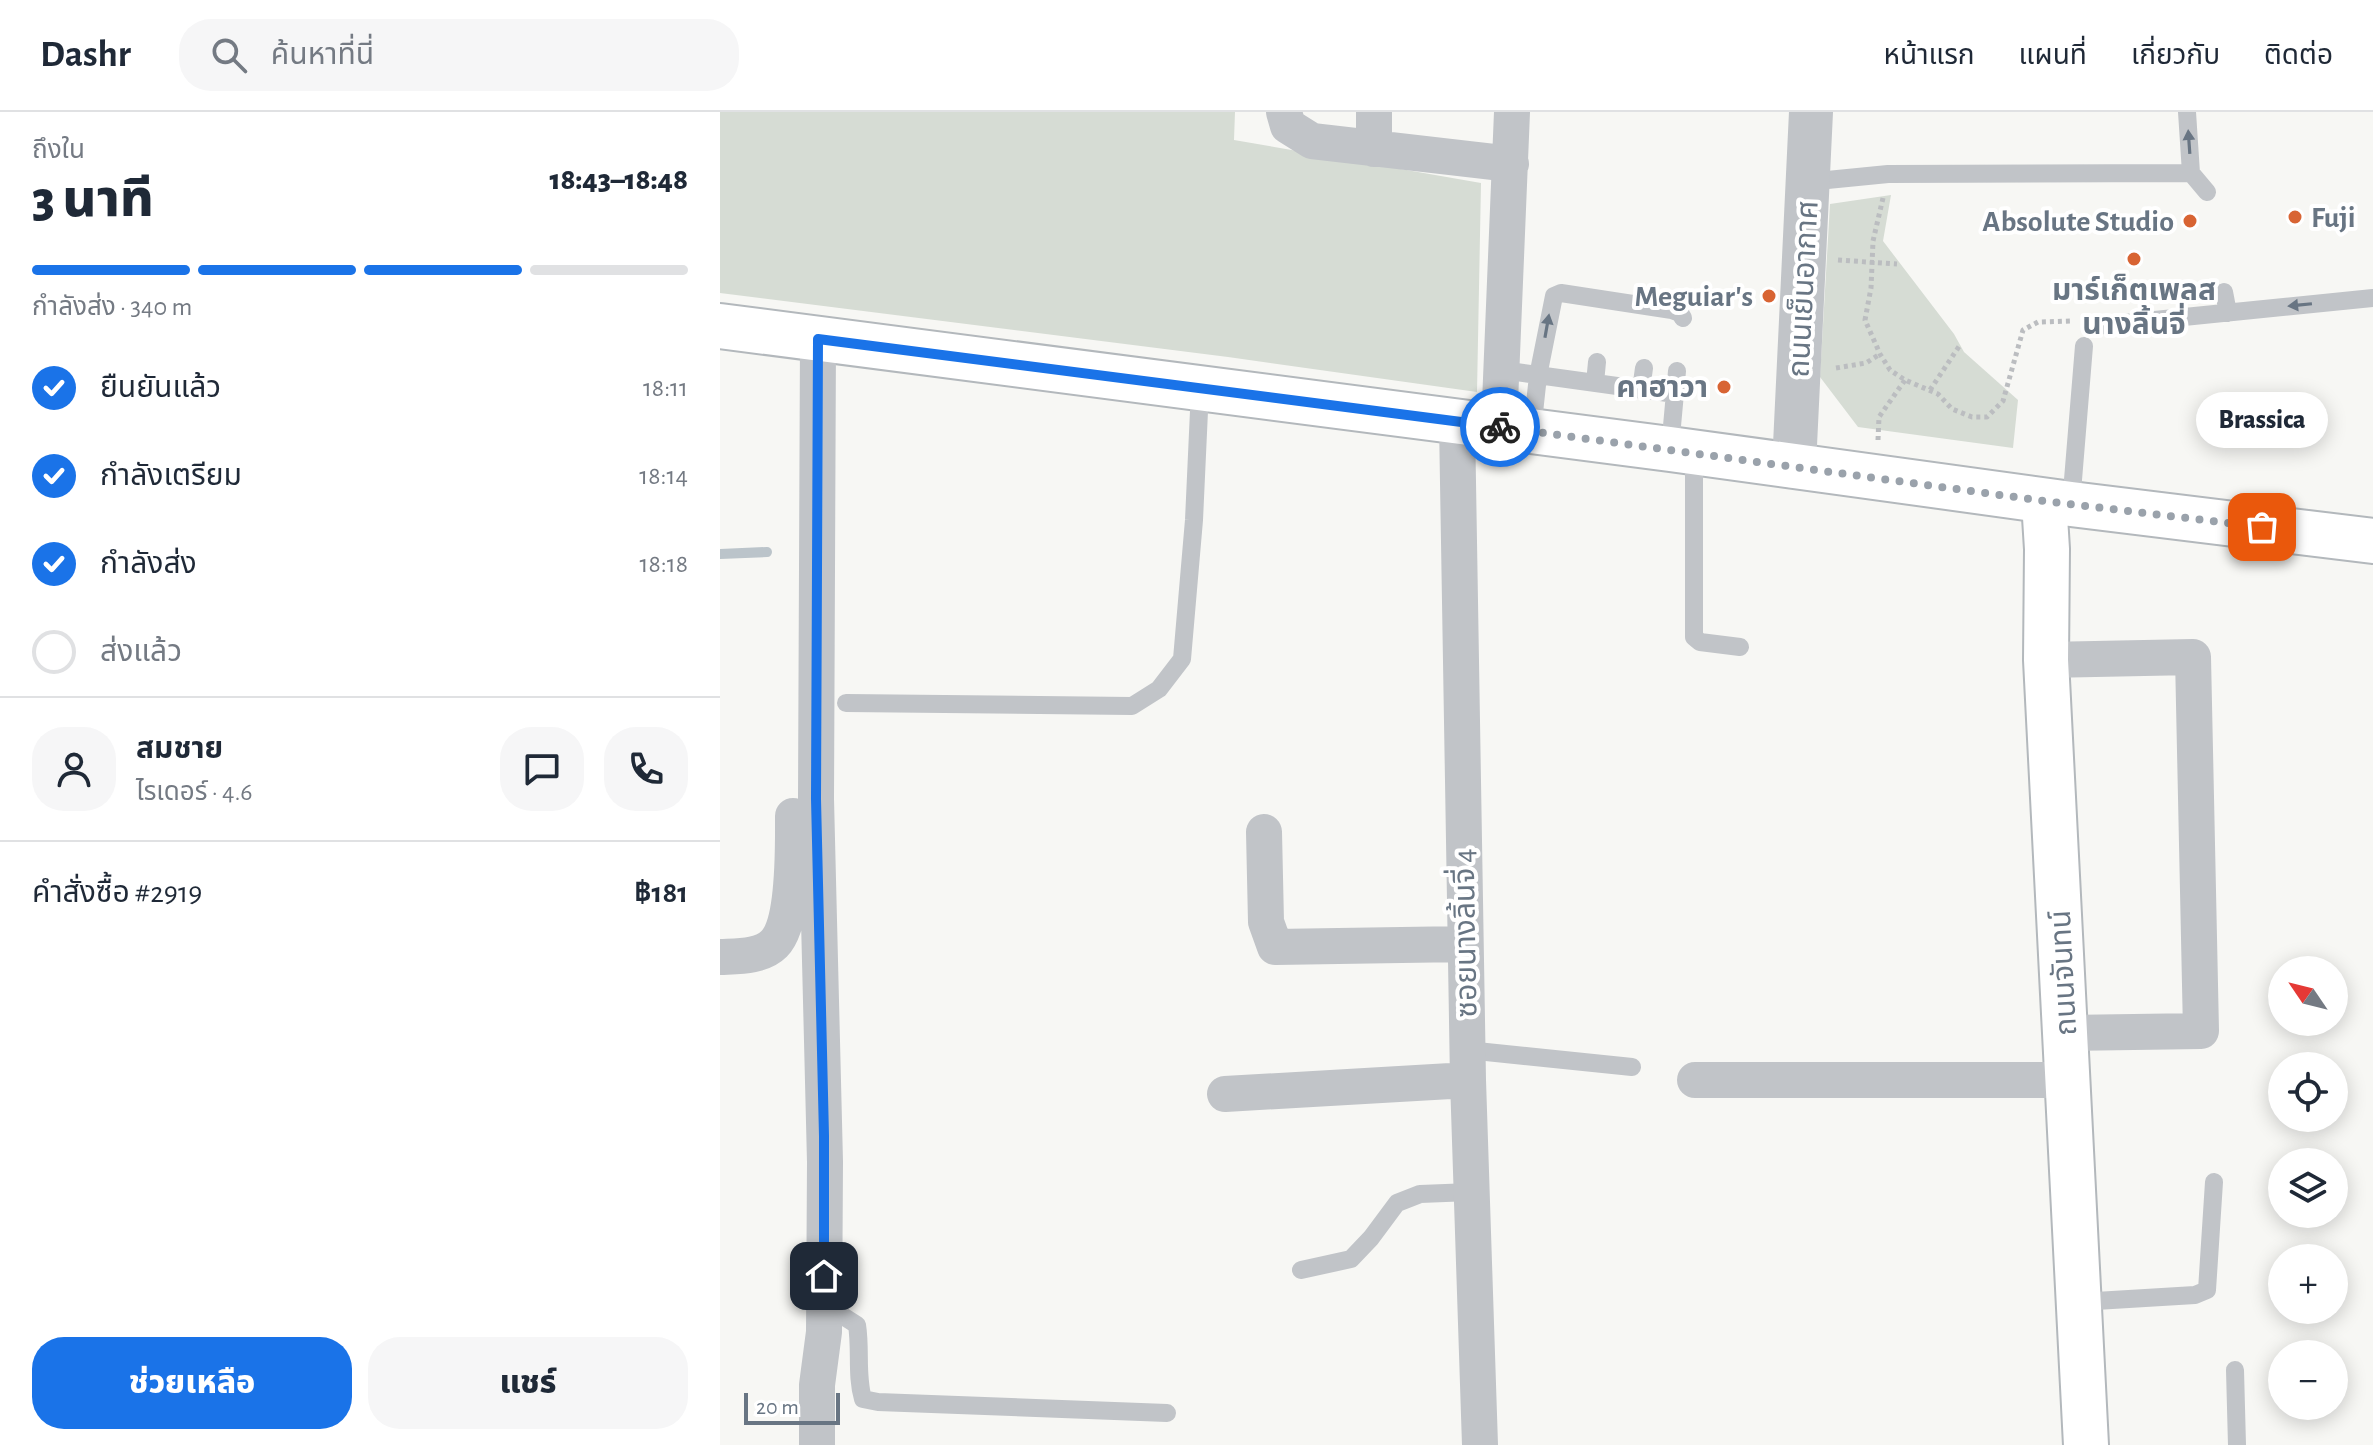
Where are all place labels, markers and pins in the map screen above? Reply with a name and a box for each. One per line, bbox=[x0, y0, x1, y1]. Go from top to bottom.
place label: Fuji bbox=[2311, 203, 2356, 233]
place label: Absolute Studio bbox=[1982, 207, 2174, 237]
marker: Fuji bbox=[2286, 208, 2304, 226]
marker: Absolute Studio bbox=[2181, 212, 2199, 230]
marker: มาร์เก็ตเพลส นางลิ้นจี่ bbox=[2125, 250, 2143, 268]
place label: มาร์เก็ตเพลส นางลิ้นจี่ bbox=[2052, 273, 2216, 340]
place label: Meguiar's bbox=[1635, 282, 1753, 312]
marker: Meguiar's bbox=[1760, 287, 1778, 305]
place label: คาฮาวา bbox=[1616, 373, 1708, 403]
marker: คาฮาวา bbox=[1715, 378, 1733, 396]
callout: Brassica bbox=[2196, 391, 2328, 447]
pin bbox=[2228, 493, 2296, 561]
pin bbox=[790, 1242, 858, 1310]

